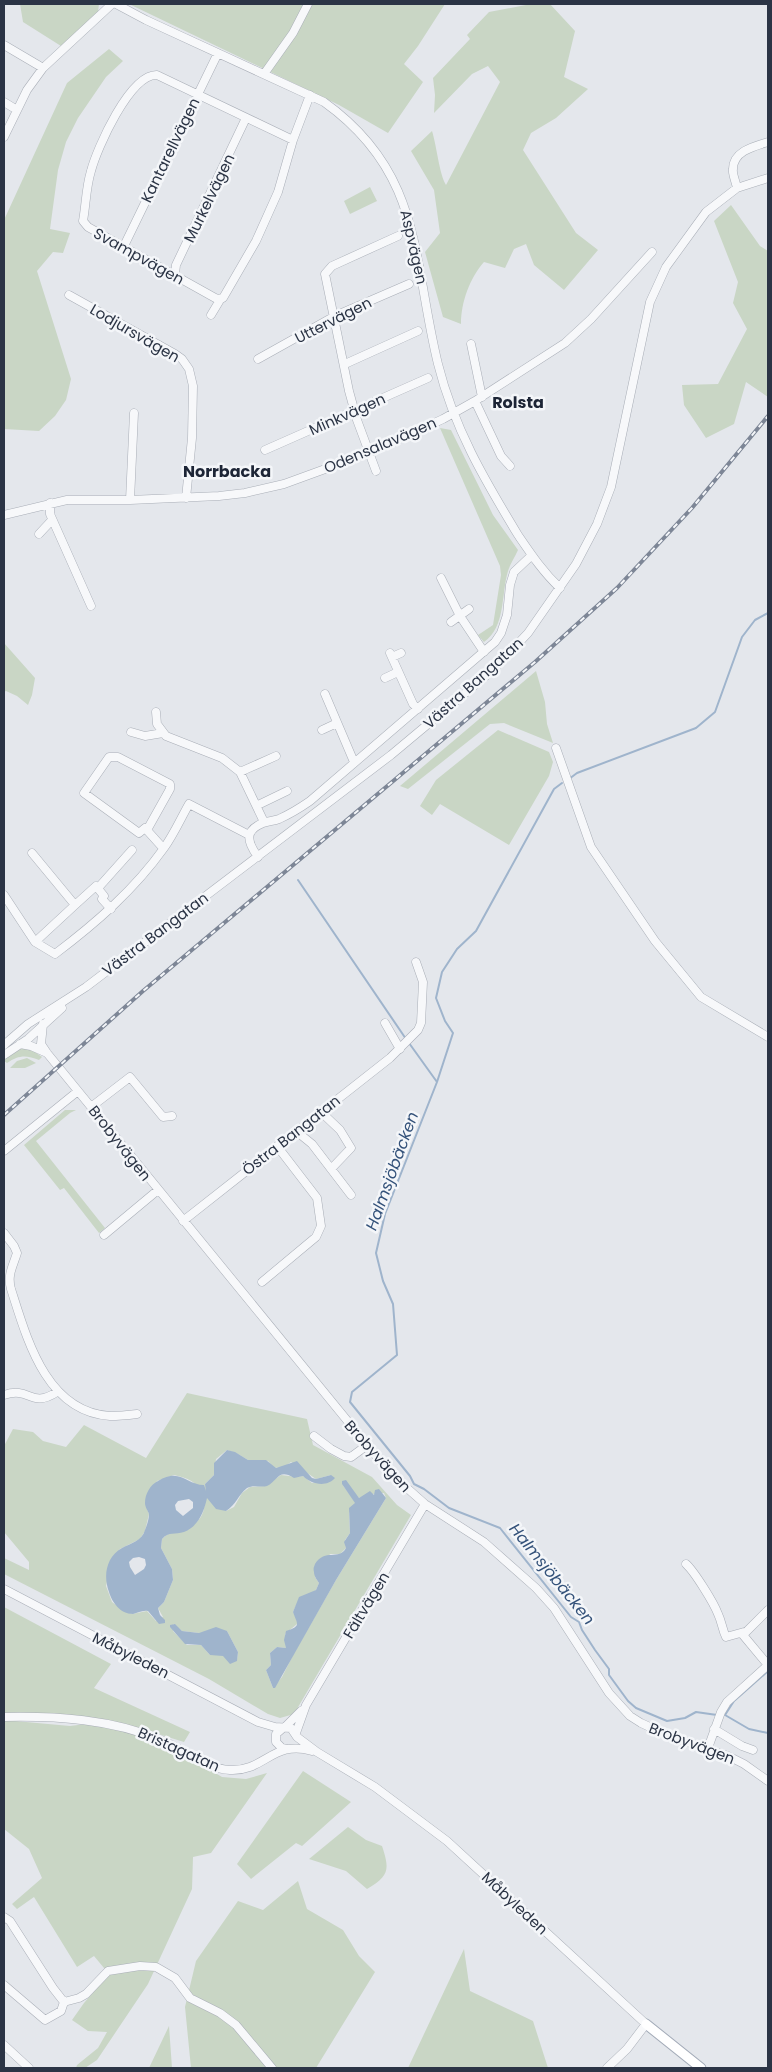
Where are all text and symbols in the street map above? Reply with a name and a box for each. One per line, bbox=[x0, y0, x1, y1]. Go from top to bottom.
street label: Kantarellvägen bbox=[136, 94, 204, 206]
street label: Murkelvägen bbox=[178, 150, 240, 246]
street label: Aspvägen bbox=[395, 208, 433, 286]
street label: Svampvägen bbox=[90, 222, 188, 290]
street label: Uttervägen bbox=[291, 292, 375, 348]
street label: Lodjursvägen bbox=[86, 299, 184, 367]
street label: Minkvägen bbox=[305, 388, 389, 440]
district label: Rolsta bbox=[492, 391, 544, 414]
street label: Odensalavägen bbox=[321, 412, 439, 478]
district label: Norrbacka bbox=[183, 460, 271, 483]
street label: Västra Bangatan bbox=[419, 632, 527, 734]
street label: Västra Bangatan bbox=[98, 887, 212, 981]
street label: Östra Bangatan bbox=[238, 1090, 344, 1180]
street label: Brobyvägen bbox=[84, 1101, 156, 1185]
water label: Halmsjöbäcken bbox=[360, 1109, 424, 1233]
street label: Brobyvägen bbox=[340, 1415, 416, 1497]
water label: Halmsjöbäcken bbox=[504, 1518, 600, 1630]
street label: Fältvägen bbox=[338, 1568, 394, 1642]
street label: Måbyleden bbox=[89, 1627, 173, 1683]
street label: Brobyvägen bbox=[646, 1717, 738, 1769]
street label: Bristagatan bbox=[135, 1722, 223, 1776]
street label: Måbyleden bbox=[477, 1867, 553, 1939]

